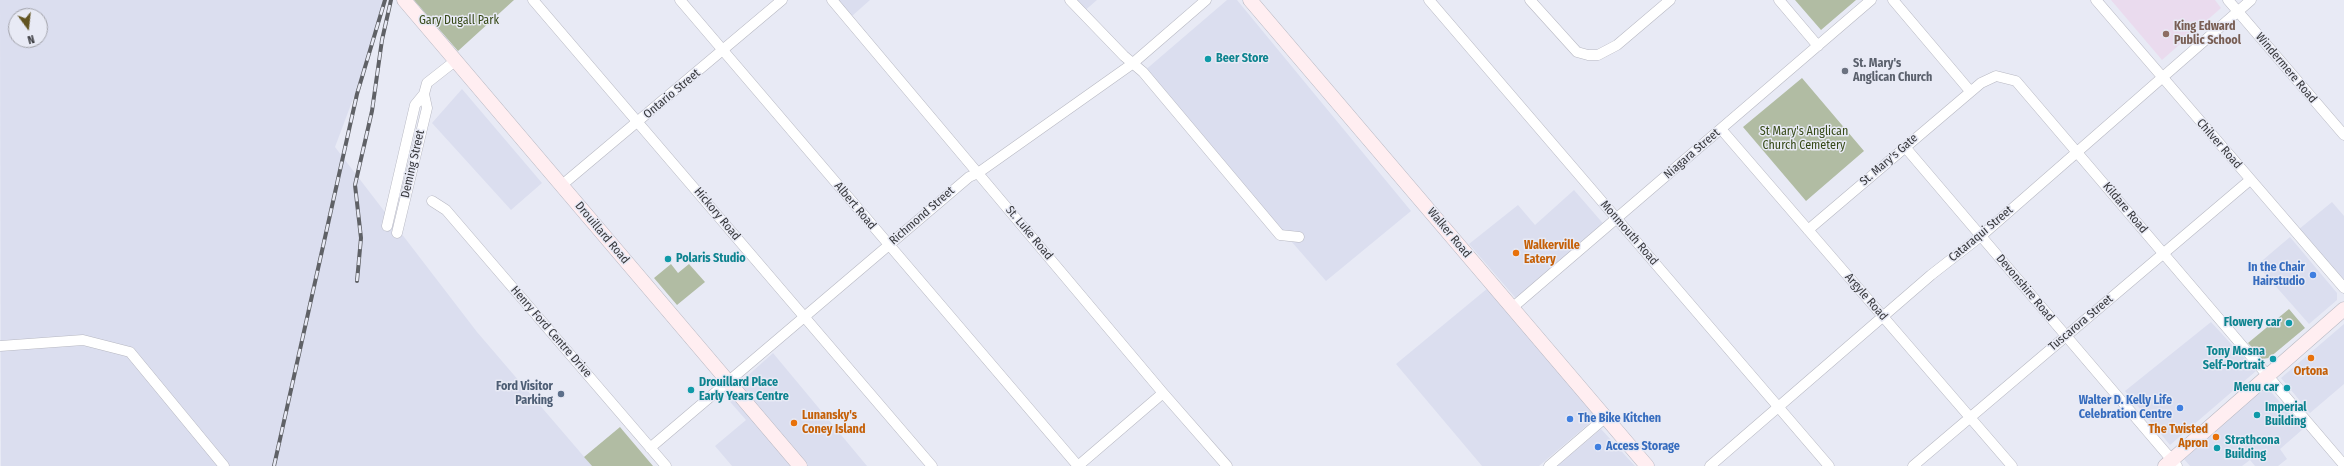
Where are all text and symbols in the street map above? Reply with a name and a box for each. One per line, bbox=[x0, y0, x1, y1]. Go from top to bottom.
north arrow bbox=[8, 8, 48, 48]
park label: Gary Dugall Park bbox=[419, 14, 499, 28]
place label: King Edward Public School bbox=[2174, 20, 2241, 48]
marker: King Edward Public School bbox=[2161, 29, 2171, 39]
street label: Windermere Road bbox=[2252, 30, 2320, 106]
text: N bbox=[26, 32, 36, 46]
place label: Beer Store bbox=[1216, 52, 1269, 66]
marker: Beer Store bbox=[1203, 54, 1213, 64]
place label: St. Mary's Anglican Church bbox=[1853, 57, 1932, 85]
street label: Ontario Street bbox=[641, 66, 703, 122]
marker: St. Mary's Anglican Church bbox=[1840, 66, 1850, 76]
street label: Chilver Road bbox=[2193, 116, 2245, 172]
park label: St Mary's Anglican Church Cemetery bbox=[1760, 125, 1848, 153]
street label: Niagara Street bbox=[1661, 126, 1723, 182]
street label: Deming Street bbox=[398, 129, 428, 199]
street label: St. Mary's Gate bbox=[1857, 131, 1921, 189]
street label: Albert Road bbox=[831, 179, 879, 233]
street label: Kildare Road bbox=[2099, 180, 2151, 236]
street label: Richmond Street bbox=[886, 184, 958, 248]
street label: Hickory Road bbox=[691, 185, 743, 243]
street label: Monmouth Road bbox=[1597, 198, 1661, 268]
street label: Drouillard Road bbox=[572, 199, 632, 267]
street label: St. Luke Road bbox=[1002, 203, 1056, 263]
street label: Cataraqui Street bbox=[1946, 203, 2016, 265]
street label: Walker Road bbox=[1424, 205, 1474, 261]
place label: Walkerville Eatery bbox=[1524, 239, 1580, 267]
marker: Walkerville Eatery bbox=[1511, 248, 1521, 258]
place label: Polaris Studio bbox=[676, 252, 746, 266]
street label: Devonshire Road bbox=[1993, 252, 2057, 324]
marker: Polaris Studio bbox=[663, 254, 673, 264]
place label: In the Chair Hairstudio bbox=[2248, 261, 2305, 289]
street label: Argyle Road bbox=[1842, 270, 1890, 324]
marker: In the Chair Hairstudio bbox=[2308, 270, 2318, 280]
street label: Henry Ford Centre Drive bbox=[507, 283, 595, 381]
street label: Tuscarora Street bbox=[2046, 292, 2116, 354]
place label: Flowery car bbox=[2224, 316, 2281, 330]
marker: Flowery car bbox=[2284, 318, 2294, 328]
place label: Tony Mosna Self-Portrait bbox=[2203, 345, 2265, 373]
marker: Ortona bbox=[2306, 353, 2316, 363]
marker: Tony Mosna Self-Portrait bbox=[2268, 354, 2278, 364]
place label: Ortona bbox=[2294, 365, 2328, 379]
place label: Drouillard Place Early Years Centre bbox=[699, 376, 789, 404]
place label: Ford Visitor Parking bbox=[496, 380, 553, 408]
place label: Menu car bbox=[2234, 381, 2279, 395]
marker: Menu car bbox=[2282, 383, 2292, 393]
marker: Drouillard Place Early Years Centre bbox=[686, 385, 696, 395]
marker: Ford Visitor Parking bbox=[556, 389, 566, 399]
place label: Walter D. Kelly Life Celebration Centre bbox=[2079, 394, 2172, 422]
place label: Imperial Building bbox=[2265, 401, 2307, 429]
marker: Walter D. Kelly Life Celebration Centre bbox=[2175, 403, 2185, 413]
place label: Lunansky's Coney Island bbox=[802, 409, 865, 437]
marker: Imperial Building bbox=[2252, 410, 2262, 420]
place label: The Bike Kitchen bbox=[1578, 412, 1661, 426]
marker: The Bike Kitchen bbox=[1565, 414, 1575, 424]
marker: Lunansky's Coney Island bbox=[789, 418, 799, 428]
place label: The Twisted Apron bbox=[2148, 423, 2208, 451]
marker: The Twisted Apron bbox=[2211, 432, 2221, 442]
place label: Strathcona Building bbox=[2225, 434, 2280, 462]
place label: Access Storage bbox=[1606, 440, 1680, 454]
marker: Access Storage bbox=[1593, 442, 1603, 452]
marker: Strathcona Building bbox=[2212, 443, 2222, 453]

